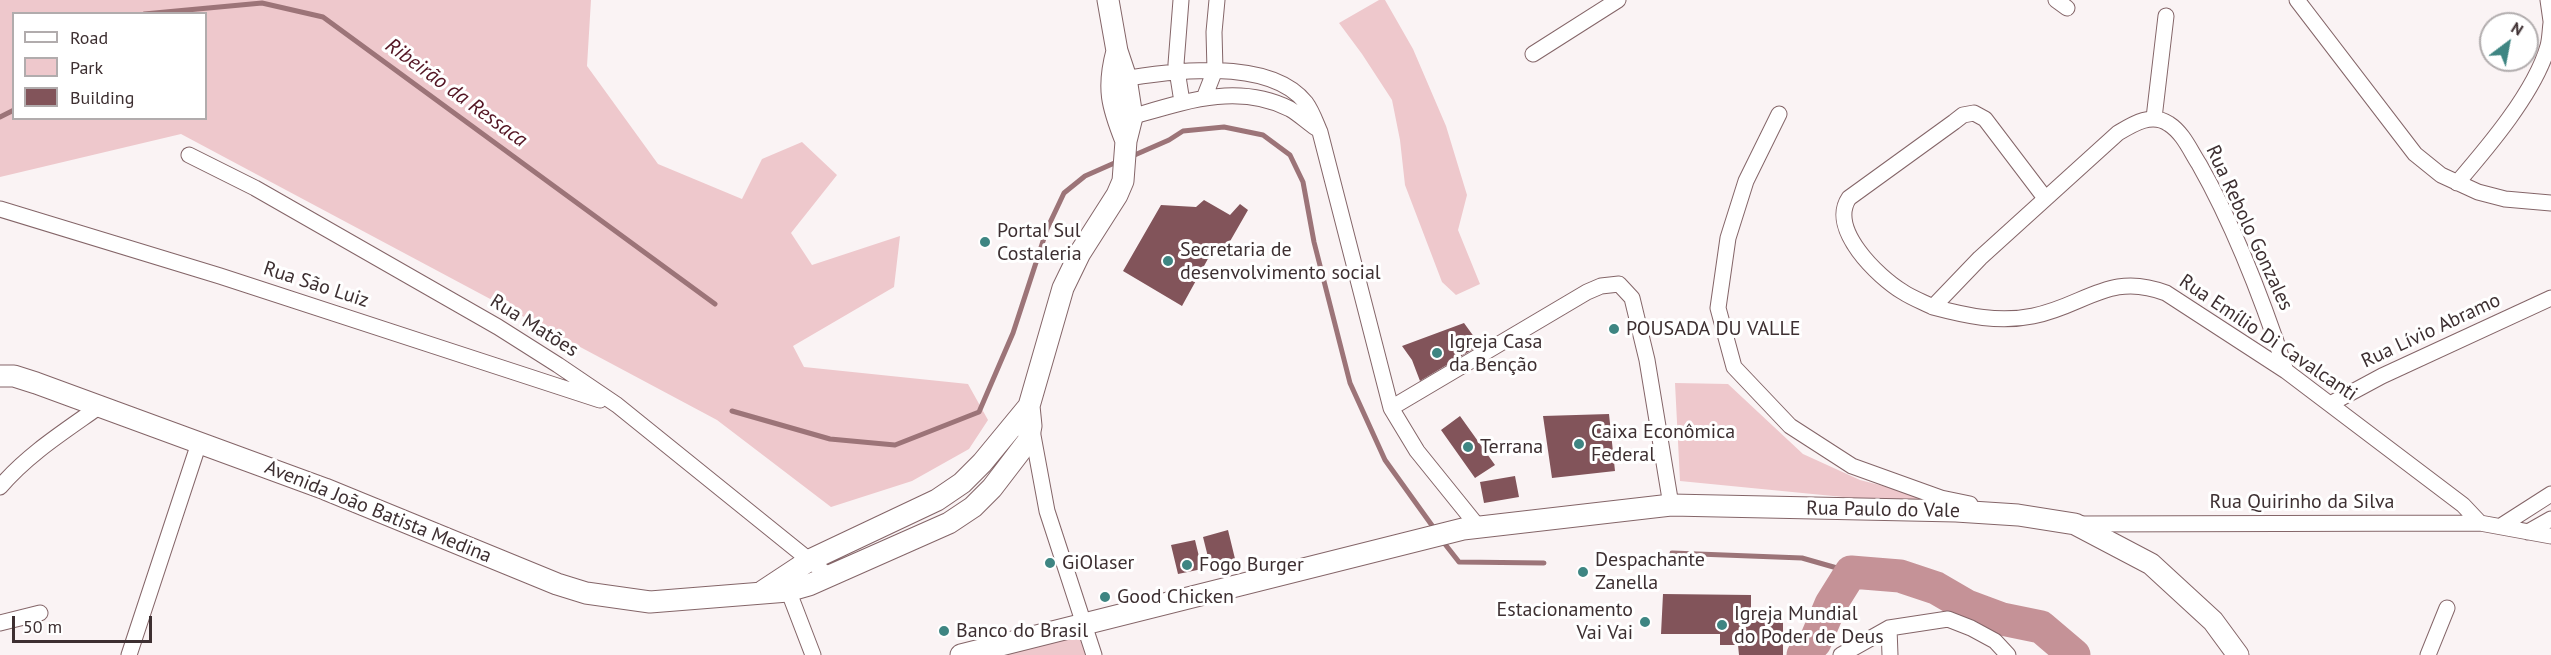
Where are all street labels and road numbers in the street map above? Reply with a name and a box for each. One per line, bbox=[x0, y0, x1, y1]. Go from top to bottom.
street label: Rua Rebolo Gonzales bbox=[2200, 142, 2298, 314]
street label: Rua São Luiz bbox=[260, 257, 372, 313]
street label: Rua Emílio Di Cavalcanti bbox=[2174, 269, 2362, 407]
street label: Rua Lívio Abramo bbox=[2358, 288, 2504, 374]
street label: Rua Matões bbox=[486, 290, 582, 362]
street label: Avenida João Batista Medina bbox=[261, 455, 495, 569]
street label: Rua Quirinho da Silva bbox=[2209, 490, 2395, 514]
street label: Rua Paulo do Vale bbox=[1806, 497, 1960, 523]

